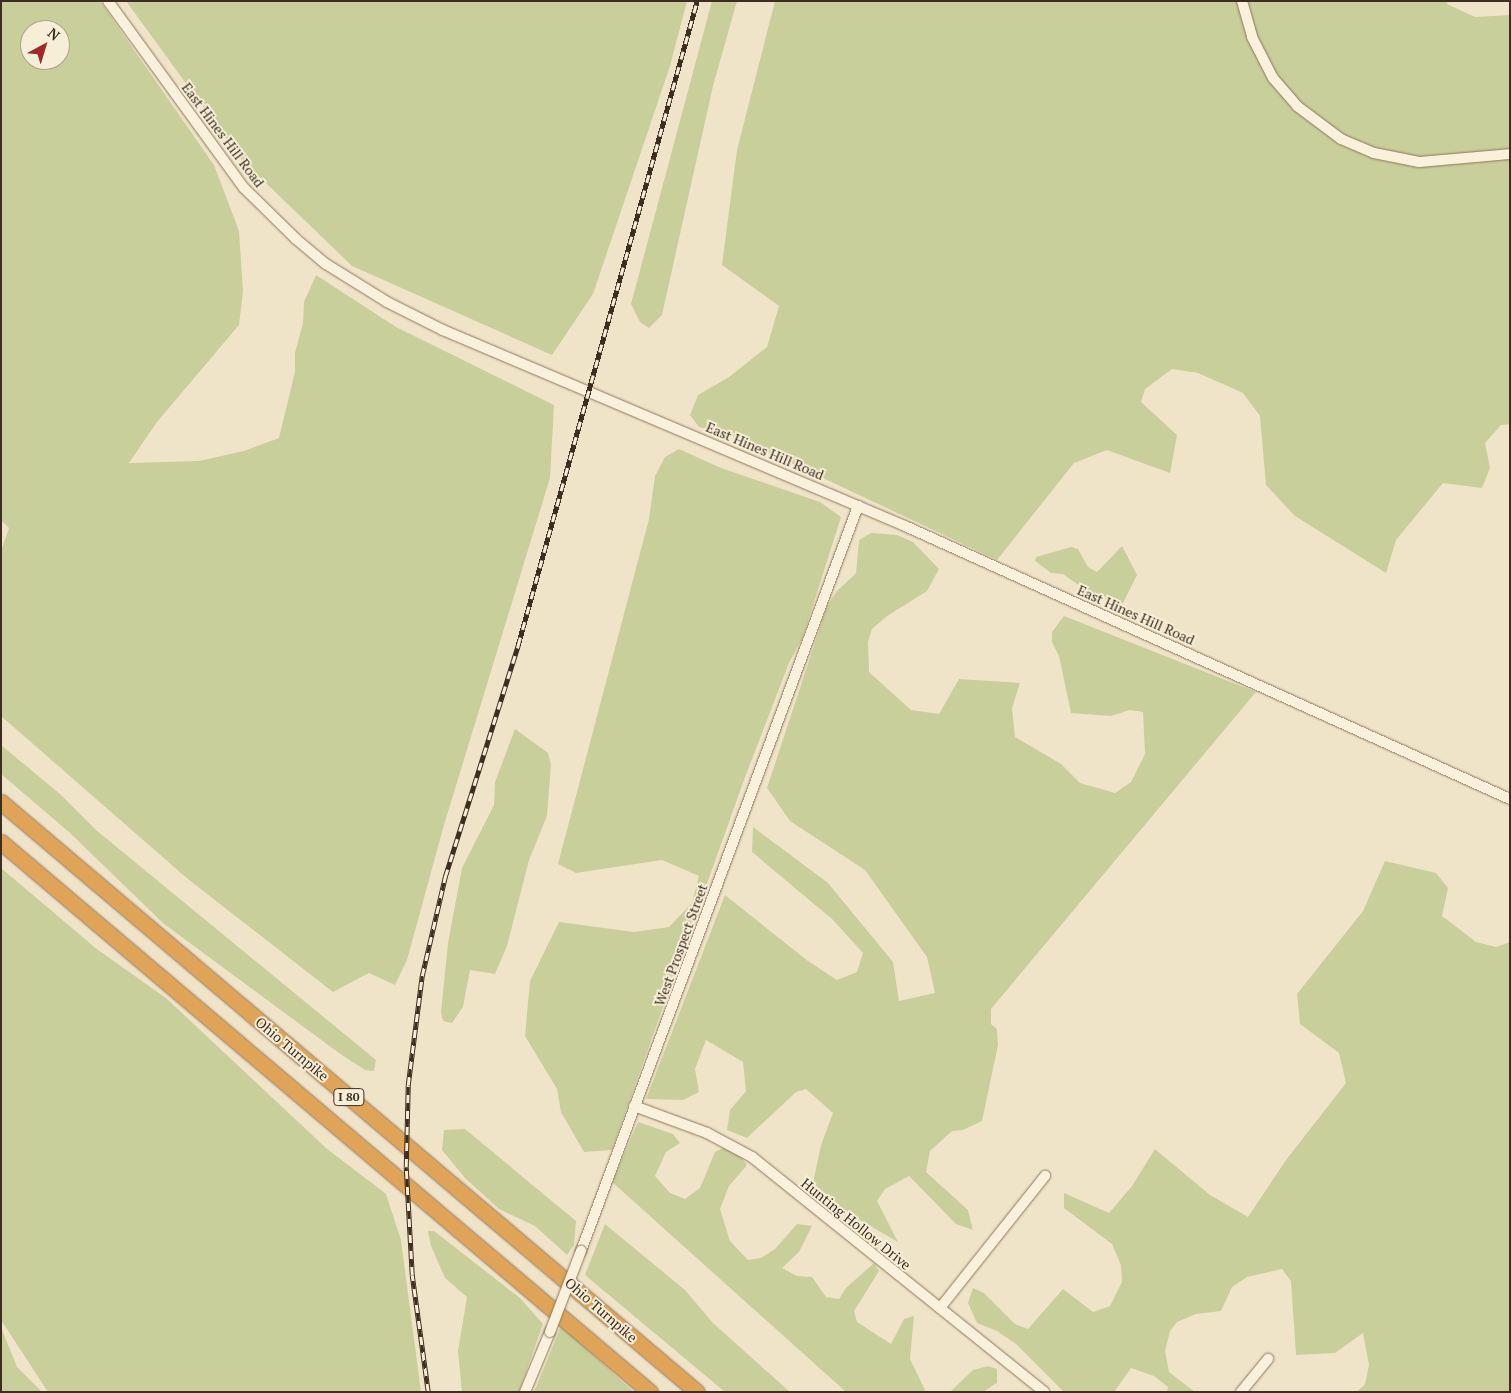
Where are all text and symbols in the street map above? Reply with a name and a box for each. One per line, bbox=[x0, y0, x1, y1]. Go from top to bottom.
north arrow bbox=[20, 20, 70, 70]
text: N bbox=[44, 23, 64, 44]
street label: East Hines Hill Road bbox=[178, 79, 268, 191]
street label: East Hines Hill Road bbox=[703, 419, 827, 483]
street label: East Hines Hill Road bbox=[1075, 582, 1197, 648]
street label: West Prospect Street bbox=[651, 882, 711, 1008]
street label: Ohio Turnpike bbox=[252, 1014, 332, 1084]
road number: I 80 bbox=[333, 1088, 365, 1106]
street label: Hunting Hollow Drive bbox=[798, 1175, 914, 1273]
street label: Ohio Turnpike bbox=[561, 1274, 641, 1346]

